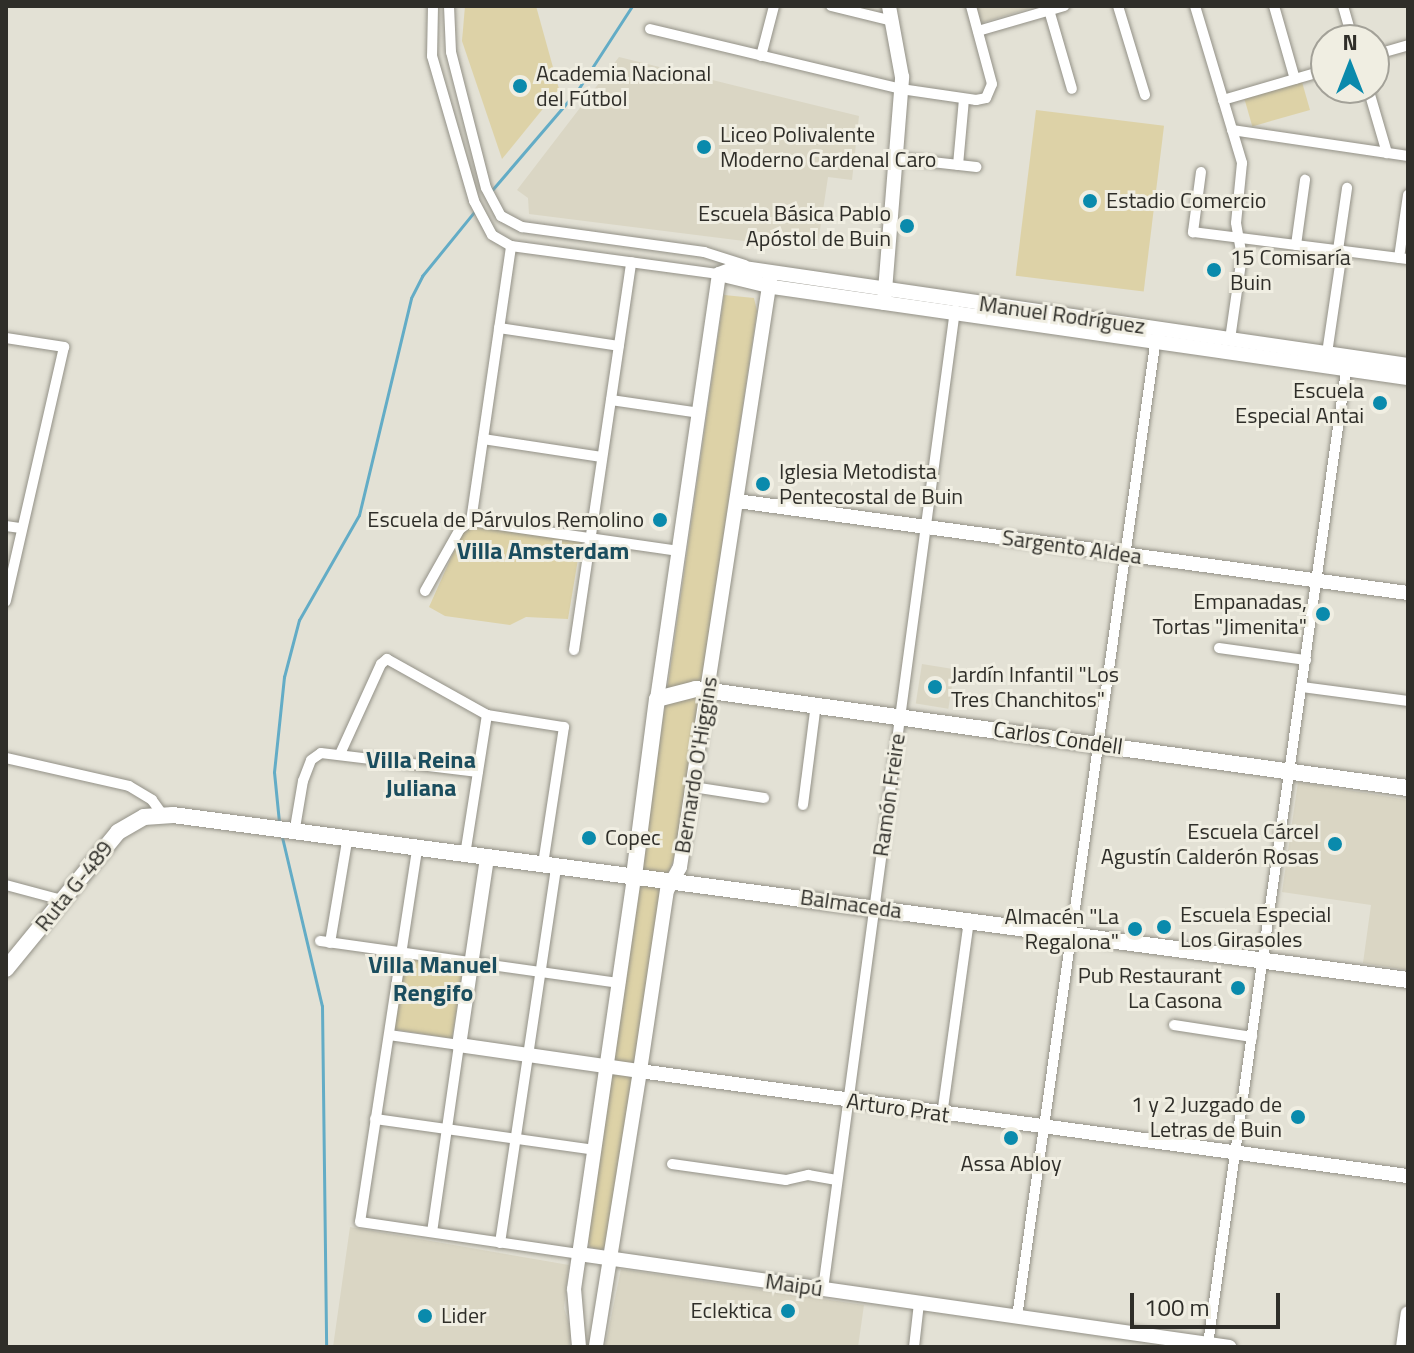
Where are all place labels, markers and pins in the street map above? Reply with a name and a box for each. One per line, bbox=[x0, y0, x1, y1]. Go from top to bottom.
place label: Academia Nacional del Fútbol bbox=[536, 60, 711, 112]
marker: Academia Nacional del Fútbol bbox=[511, 77, 529, 95]
place label: Liceo Polivalente Moderno Cardenal Caro bbox=[720, 121, 936, 172]
marker: Liceo Polivalente Moderno Cardenal Caro bbox=[695, 138, 713, 156]
place label: Estadio Comercio bbox=[1106, 188, 1266, 214]
marker: Estadio Comercio bbox=[1081, 192, 1099, 210]
place label: Escuela Básica Pablo Apóstol de Buin bbox=[698, 200, 891, 252]
marker: Escuela Básica Pablo Apóstol de Buin bbox=[898, 217, 916, 235]
place label: 15 Comisaría Buin bbox=[1230, 244, 1351, 296]
marker: 15 Comisaría Buin bbox=[1205, 261, 1223, 279]
place label: Escuela Especial Antai bbox=[1235, 377, 1364, 428]
marker: Escuela Especial Antai bbox=[1371, 394, 1389, 412]
place label: Iglesia Metodista Pentecostal de Buin bbox=[779, 458, 963, 510]
marker: Iglesia Metodista Pentecostal de Buin bbox=[754, 475, 772, 493]
place label: Escuela de Párvulos Remolino bbox=[367, 507, 644, 533]
marker: Escuela de Párvulos Remolino bbox=[651, 511, 669, 529]
place label: Empanadas, Tortas "Jimenita" bbox=[1153, 588, 1307, 640]
marker: Empanadas, Tortas "Jimenita" bbox=[1314, 605, 1332, 623]
place label: Jardín Infantil "Los Tres Chanchitos" bbox=[951, 661, 1119, 712]
marker: Jardín Infantil "Los Tres Chanchitos" bbox=[926, 678, 944, 696]
place label: Escuela Cárcel Agustín Calderón Rosas bbox=[1101, 818, 1319, 870]
place label: Copec bbox=[605, 825, 661, 851]
marker: Copec bbox=[580, 829, 598, 847]
marker: Escuela Cárcel Agustín Calderón Rosas bbox=[1326, 835, 1344, 853]
place label: Escuela Especial Los Girasoles bbox=[1180, 901, 1331, 952]
place label: Almacén "La Regalona" bbox=[1004, 903, 1119, 954]
marker: Escuela Especial Los Girasoles bbox=[1155, 918, 1173, 936]
marker: Almacén "La Regalona" bbox=[1126, 920, 1144, 938]
place label: Pub Restaurant La Casona bbox=[1078, 962, 1222, 1014]
marker: Pub Restaurant La Casona bbox=[1229, 979, 1247, 997]
place label: 1 y 2 Juzgado de Letras de Buin bbox=[1131, 1091, 1282, 1142]
marker: 1 y 2 Juzgado de Letras de Buin bbox=[1289, 1108, 1307, 1126]
marker: Assa Abloy bbox=[1002, 1129, 1020, 1147]
place label: Assa Abloy bbox=[960, 1151, 1062, 1177]
place label: Eclektica bbox=[691, 1298, 772, 1324]
marker: Eclektica bbox=[779, 1302, 797, 1320]
place label: Lider bbox=[441, 1303, 487, 1329]
marker: Lider bbox=[416, 1307, 434, 1325]

